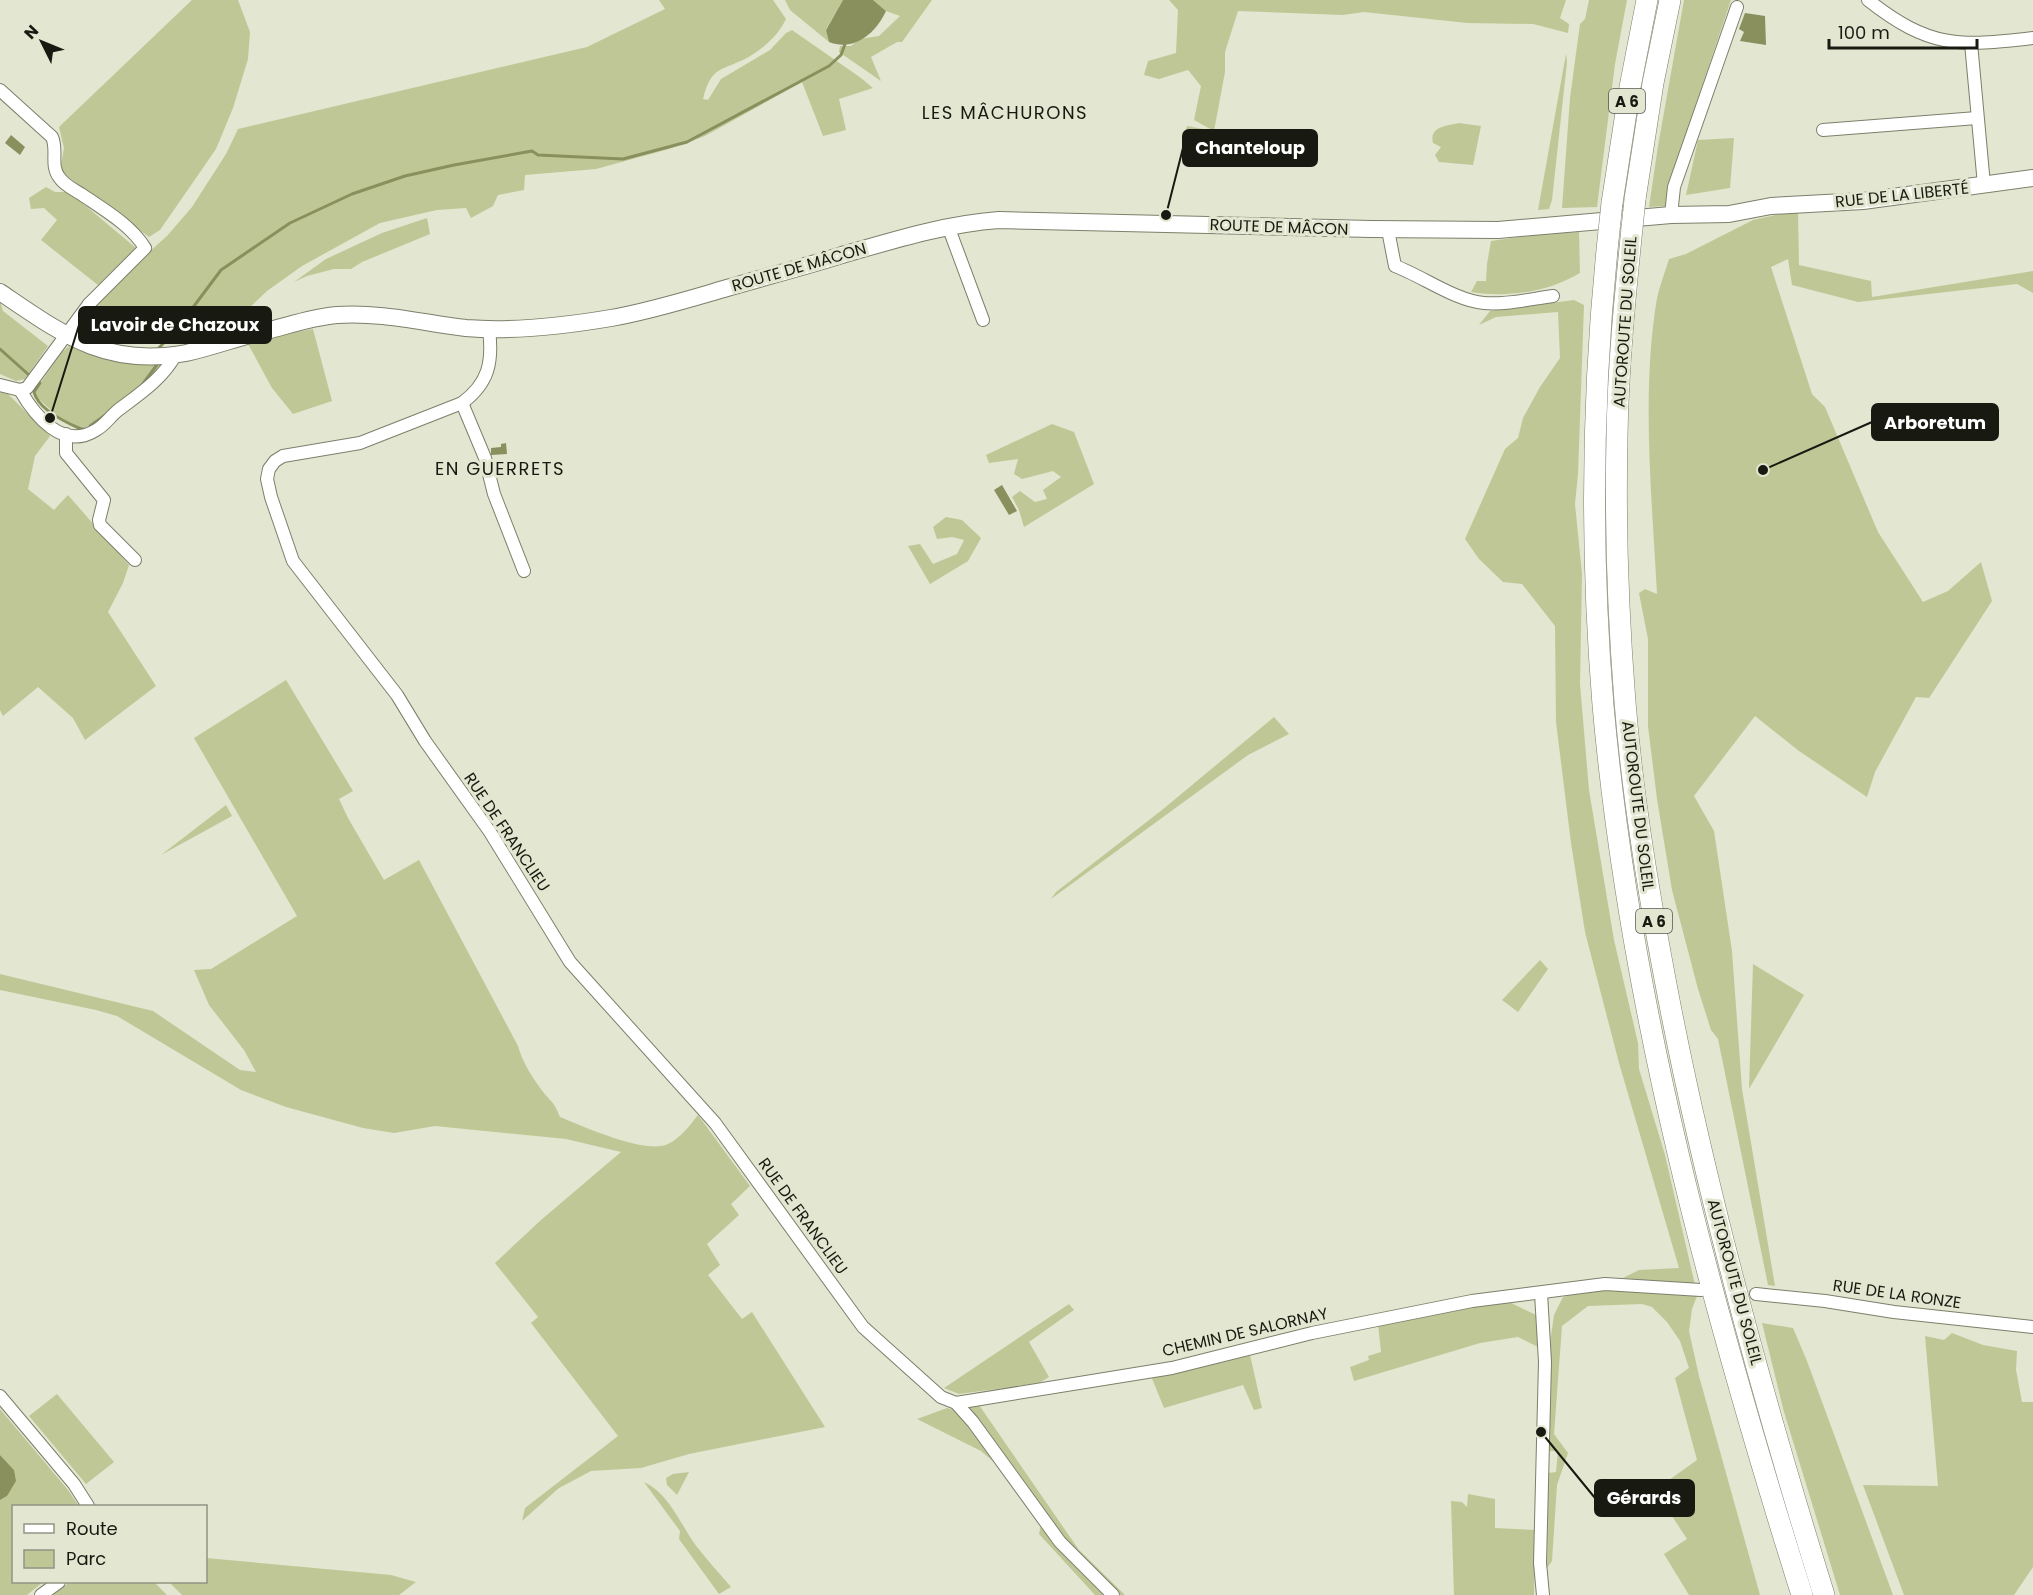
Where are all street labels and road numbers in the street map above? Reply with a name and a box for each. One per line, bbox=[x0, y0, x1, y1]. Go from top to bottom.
road number: A 6 bbox=[1609, 89, 1645, 113]
street label: RUE DE LA LIBERTÉ bbox=[1834, 177, 1970, 213]
street label: ROUTE DE MÂCON bbox=[1209, 213, 1349, 241]
street label: AUTOROUTE DU SOLEIL bbox=[1608, 236, 1642, 408]
street label: ROUTE DE MÂCON bbox=[729, 237, 869, 297]
street label: AUTOROUTE DU SOLEIL bbox=[1616, 720, 1660, 893]
street label: RUE DE FRANCLIEU bbox=[459, 768, 555, 896]
road number: A 6 bbox=[1636, 909, 1672, 933]
street label: RUE DE FRANCLIEU bbox=[753, 1153, 853, 1279]
street label: AUTOROUTE DU SOLEIL bbox=[1702, 1196, 1768, 1368]
street label: RUE DE LA RONZE bbox=[1831, 1274, 1963, 1314]
street label: CHEMIN DE SALORNAY bbox=[1160, 1302, 1331, 1362]

